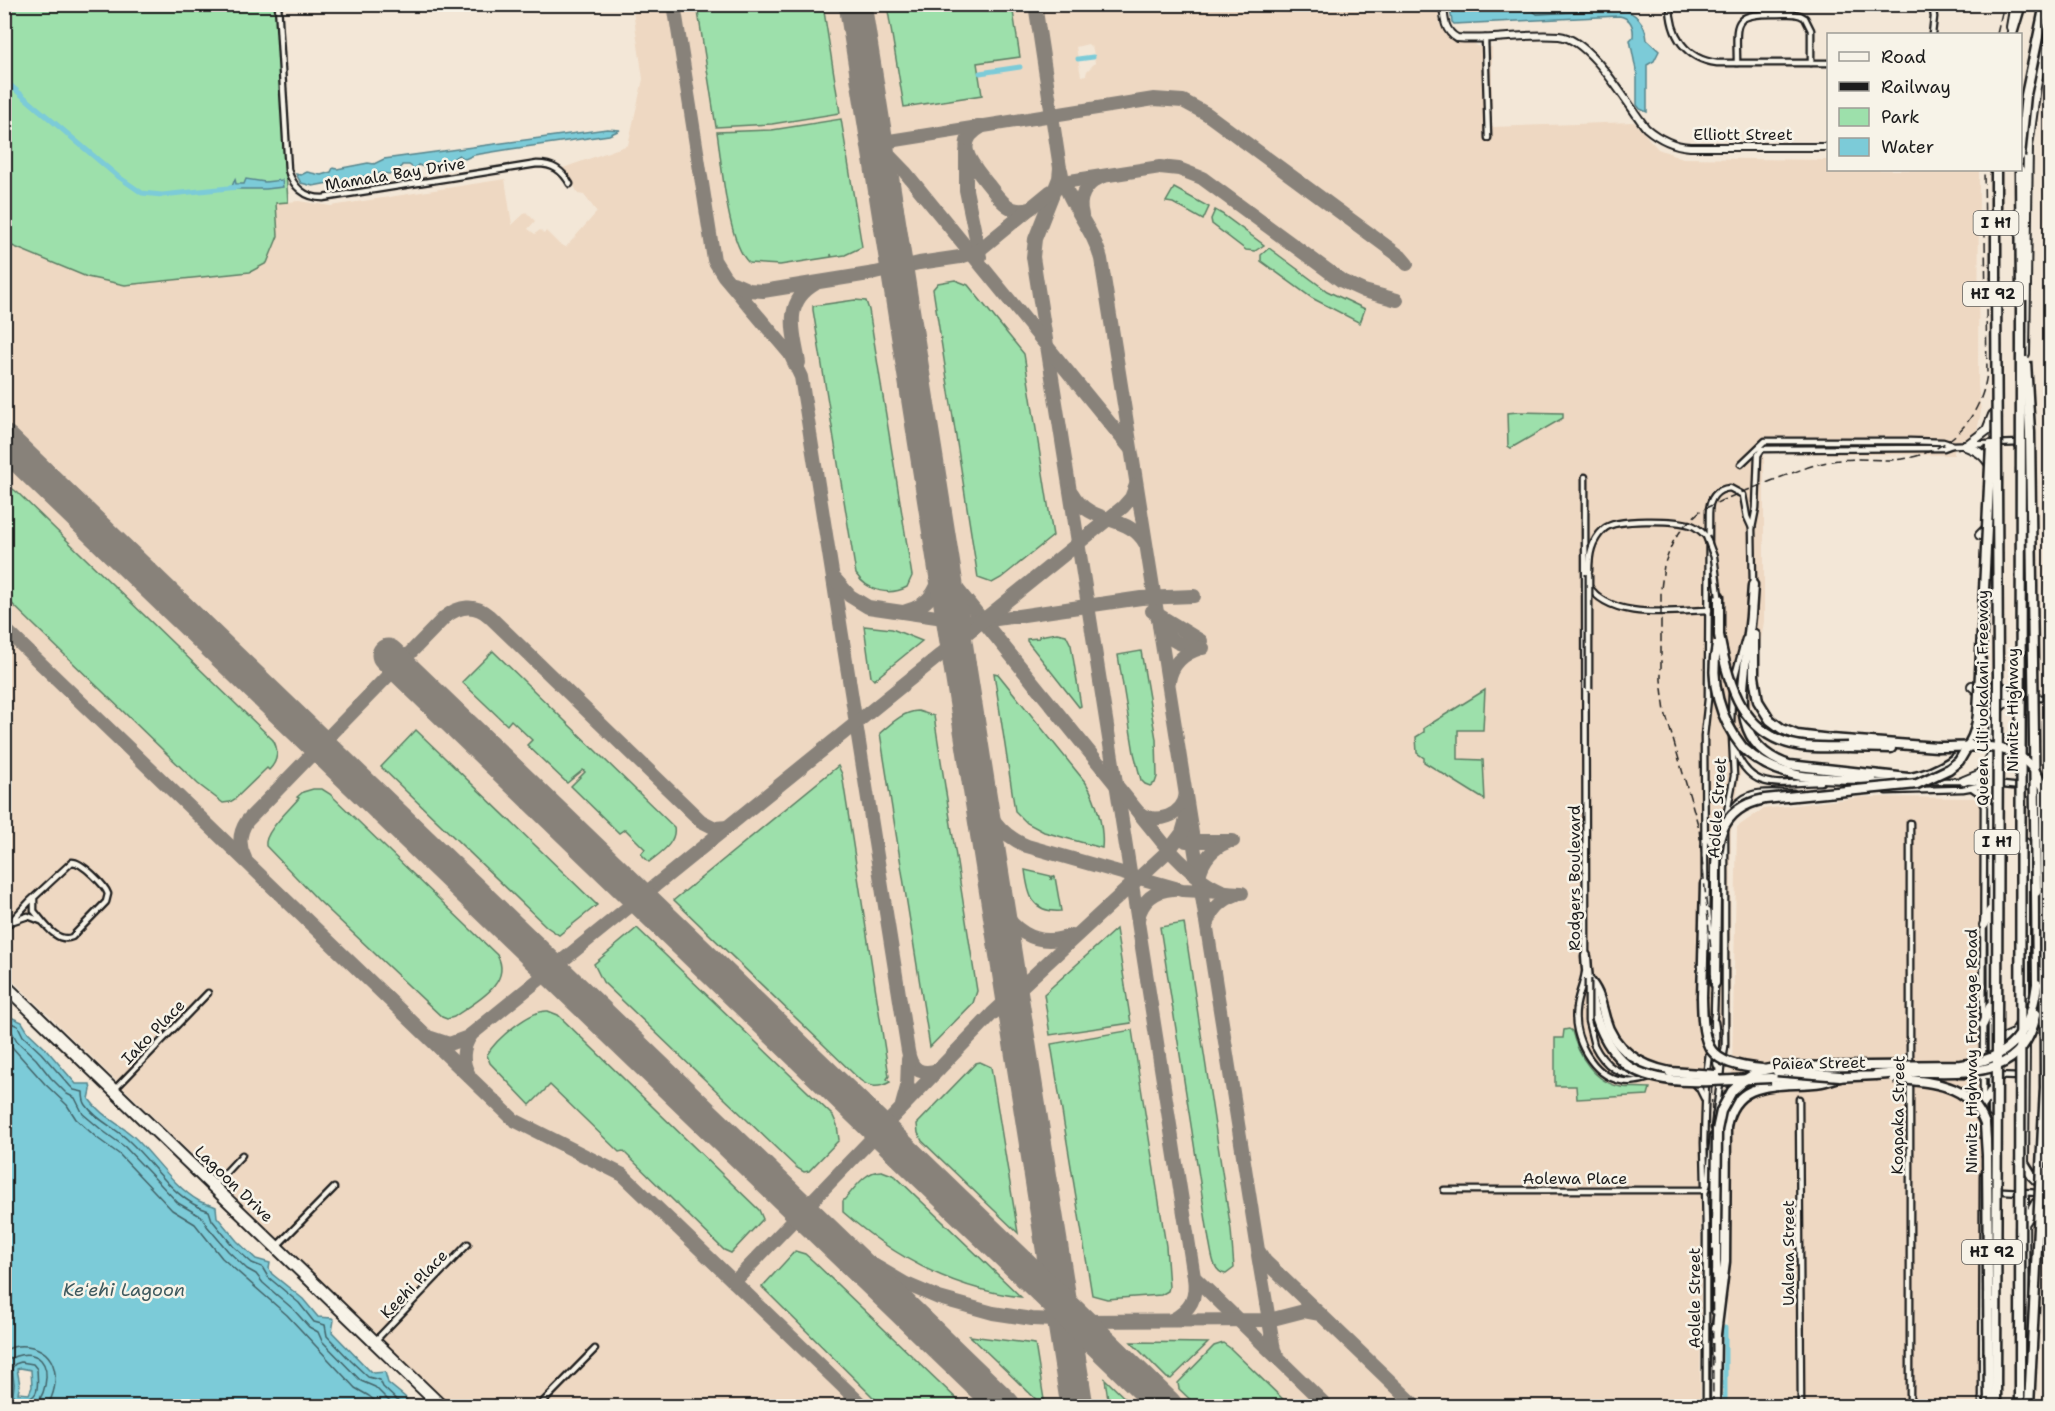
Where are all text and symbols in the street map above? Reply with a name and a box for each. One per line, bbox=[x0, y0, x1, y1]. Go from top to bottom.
legend bbox=[1827, 33, 2022, 171]
text: Road bbox=[1881, 45, 1926, 69]
text: Railway bbox=[1881, 75, 1951, 99]
text: Park bbox=[1881, 105, 1920, 129]
street label: Elliott Street bbox=[1693, 124, 1793, 145]
text: Water bbox=[1881, 135, 1934, 159]
street label: Mamala Bay Drive bbox=[323, 153, 467, 195]
road number: I H1 bbox=[1974, 211, 2018, 235]
road number: HI 92 bbox=[1963, 282, 2023, 306]
street label: Queen Liliʻuokalani Freeway bbox=[1972, 590, 1993, 806]
street label: Nimitz Highway bbox=[2002, 648, 2023, 772]
street label: Aolele Street bbox=[1703, 757, 1731, 859]
street label: Rodgers Boulevard bbox=[1564, 805, 1585, 951]
road number: I H1 bbox=[1974, 830, 2020, 854]
street label: Nimitz Highway Frontage Road bbox=[1961, 929, 1982, 1173]
street label: Iako Place bbox=[117, 995, 189, 1069]
street label: Paiea Street bbox=[1772, 1052, 1866, 1074]
street label: Koapaka Street bbox=[1886, 1055, 1910, 1175]
street label: Lagoon Drive bbox=[190, 1141, 278, 1227]
street label: Aolewa Place bbox=[1523, 1168, 1627, 1189]
street label: Ualena Street bbox=[1778, 1200, 1799, 1306]
road number: HI 92 bbox=[1962, 1240, 2022, 1264]
street label: Keehi Place bbox=[376, 1245, 452, 1323]
street label: Aolele Street bbox=[1684, 1247, 1705, 1349]
water label: Keʻehi Lagoon bbox=[63, 1278, 185, 1302]

